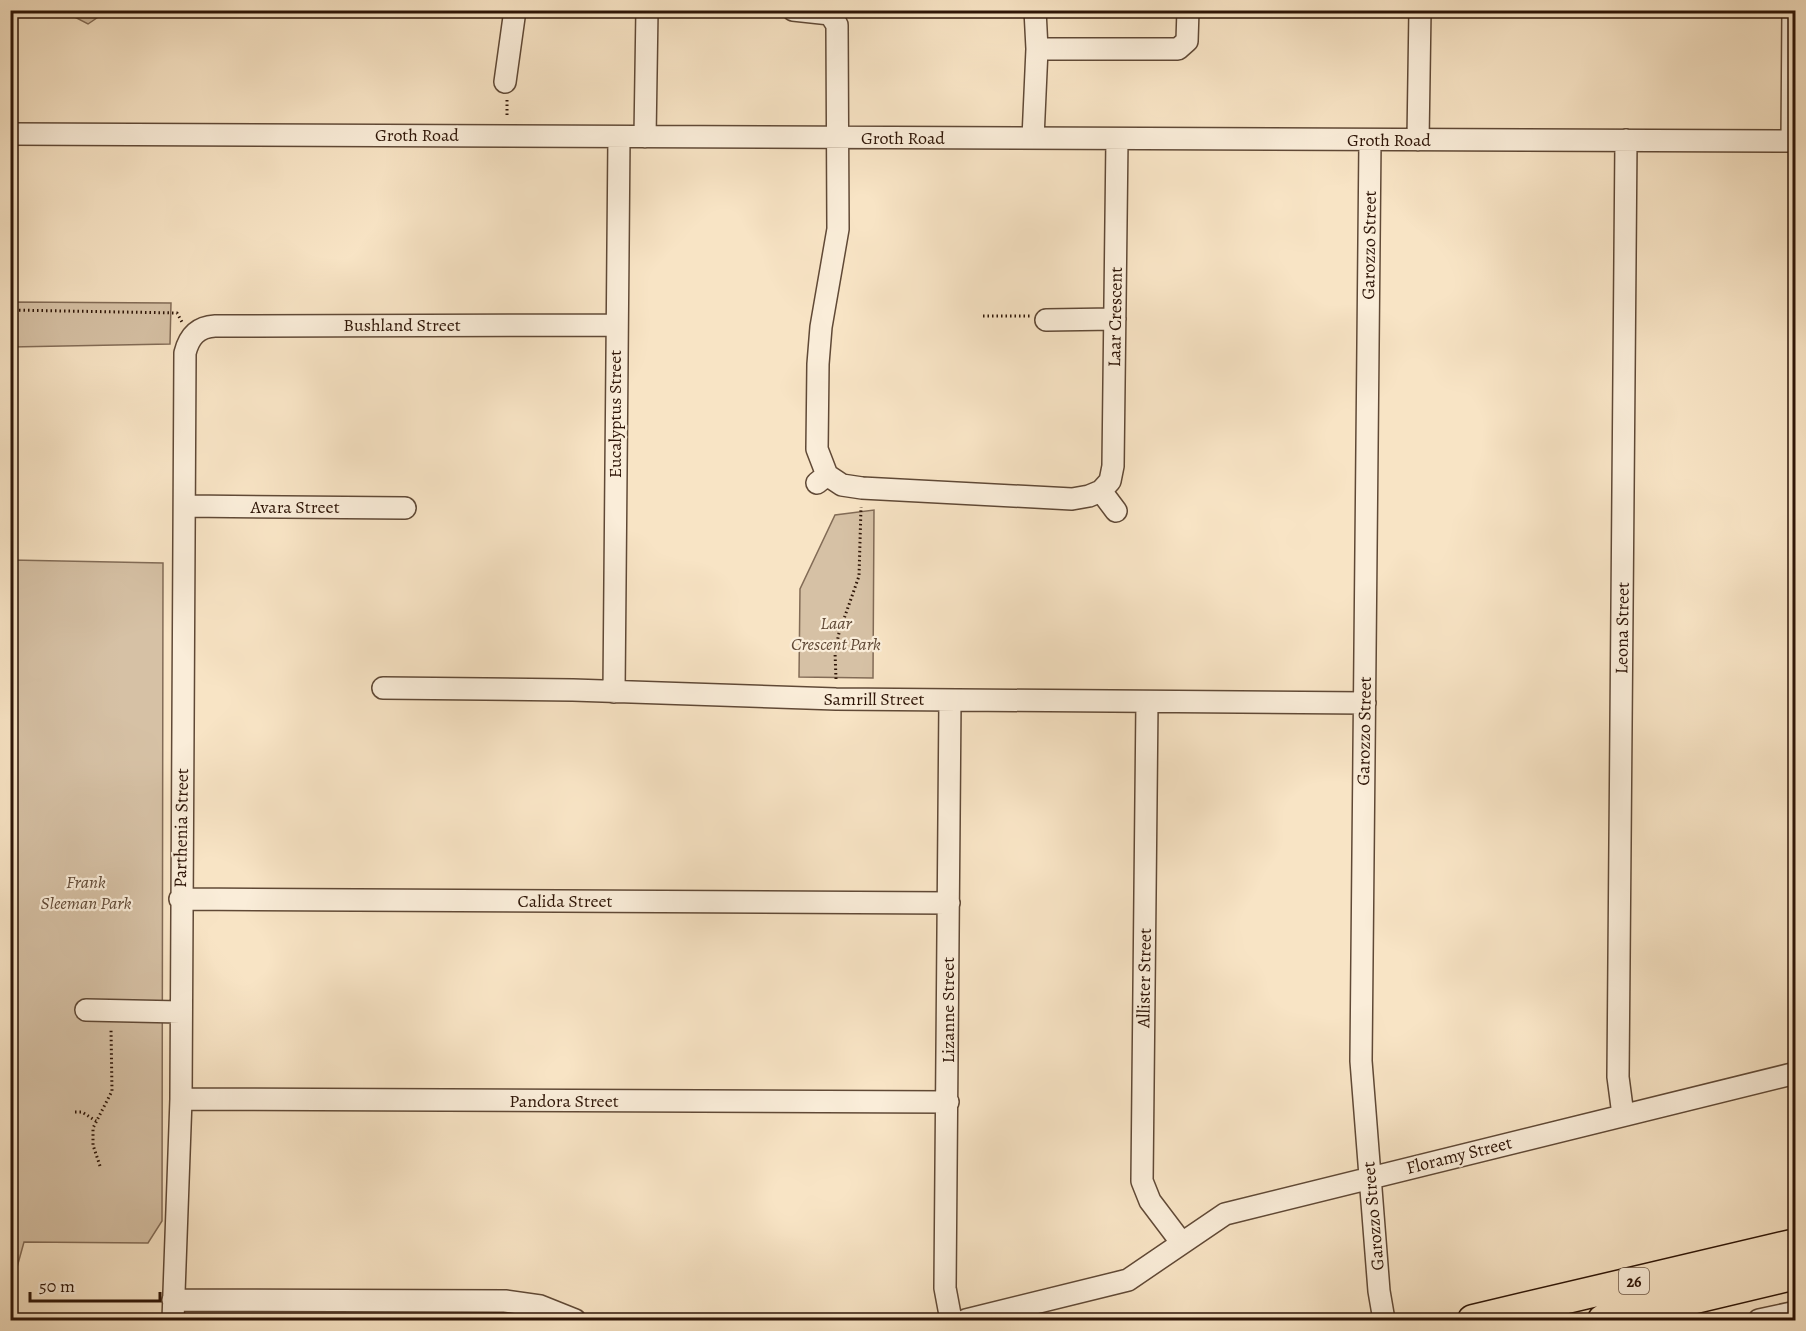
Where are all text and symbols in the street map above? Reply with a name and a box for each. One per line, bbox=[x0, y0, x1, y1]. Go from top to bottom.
street label: Groth Road bbox=[375, 123, 459, 147]
street label: Groth Road bbox=[861, 126, 945, 150]
street label: Groth Road bbox=[1347, 128, 1431, 152]
street label: Garozzo Street bbox=[1356, 190, 1382, 300]
street label: Laar Crescent bbox=[1102, 266, 1128, 367]
street label: Bushland Street bbox=[343, 313, 461, 337]
street label: Eucalyptus Street bbox=[603, 350, 627, 478]
street label: Avara Street bbox=[249, 495, 340, 519]
street label: Leona Street bbox=[1609, 582, 1635, 674]
park label: Laar Crescent Park bbox=[791, 611, 881, 656]
street label: Garozzo Street bbox=[1351, 676, 1377, 786]
street label: Samrill Street bbox=[823, 687, 925, 711]
street label: Parthenia Street bbox=[168, 768, 194, 888]
park label: Frank Sleeman Park bbox=[40, 870, 132, 915]
street label: Calida Street bbox=[517, 889, 613, 913]
street label: Allister Street bbox=[1131, 928, 1157, 1029]
street label: Lizanne Street bbox=[936, 957, 960, 1063]
street label: Pandora Street bbox=[509, 1089, 619, 1113]
street label: Floramy Street bbox=[1404, 1130, 1514, 1180]
street label: Garozzo Street bbox=[1356, 1160, 1390, 1271]
scale bar bbox=[30, 1265, 160, 1303]
road number: 26 bbox=[1619, 1268, 1649, 1294]
text: 50 m bbox=[39, 1274, 75, 1298]

